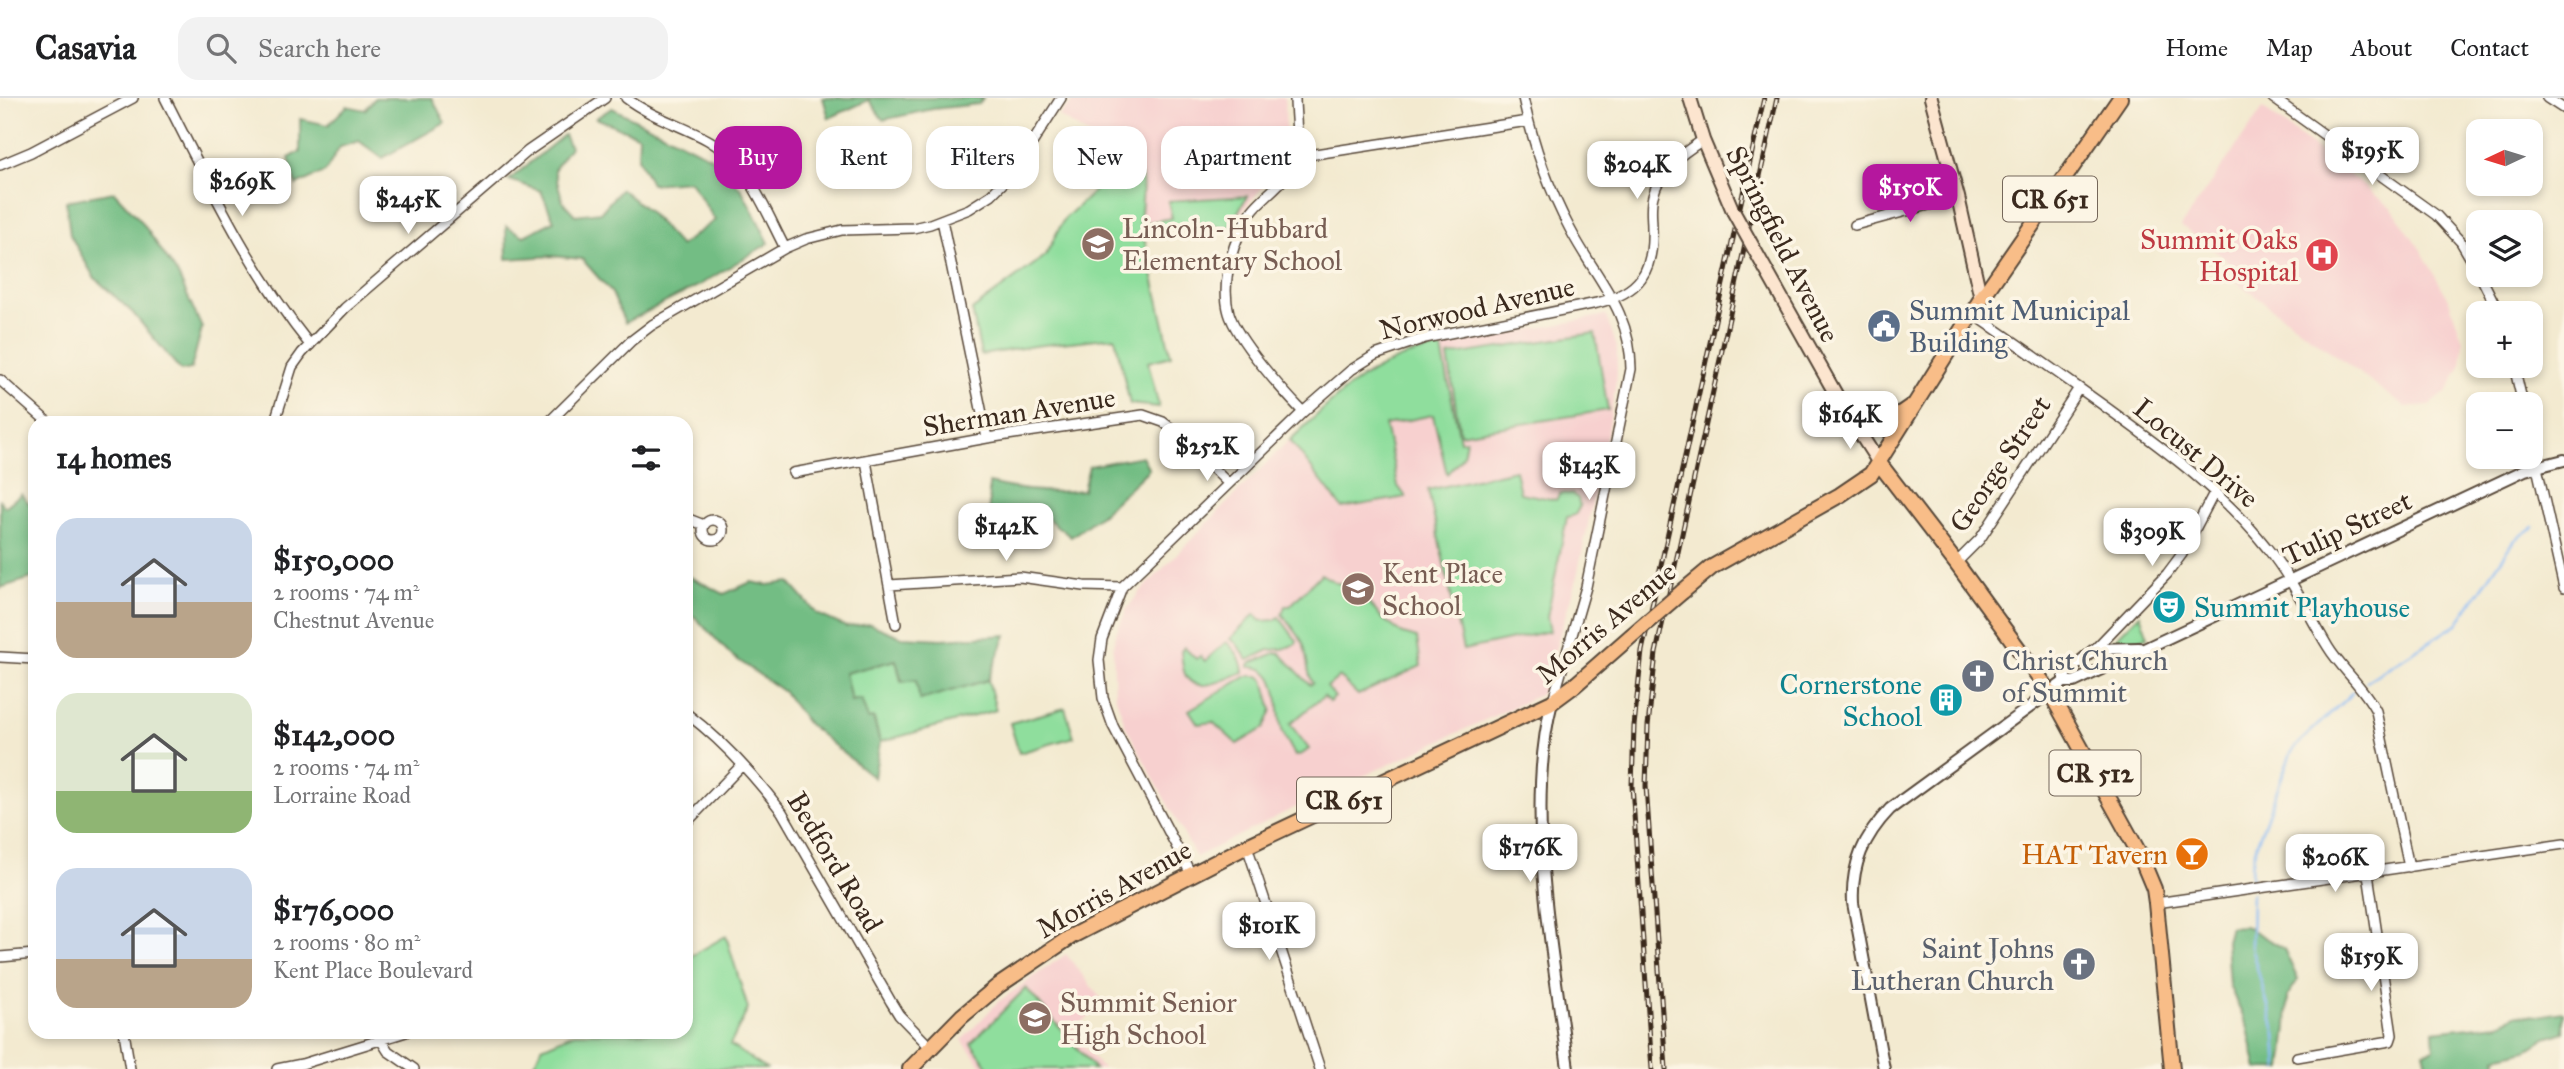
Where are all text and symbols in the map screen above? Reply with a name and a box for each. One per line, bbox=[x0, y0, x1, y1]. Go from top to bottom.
search box bbox=[178, 17, 668, 80]
text: Casavia bbox=[35, 28, 136, 68]
icon: search bbox=[202, 29, 240, 67]
text: Search here bbox=[258, 32, 381, 64]
text: Home bbox=[2165, 33, 2228, 63]
text: Map bbox=[2266, 33, 2313, 63]
text: About bbox=[2351, 33, 2412, 63]
text: Contact bbox=[2450, 33, 2529, 63]
north arrow bbox=[2466, 119, 2543, 196]
map controls bbox=[2466, 119, 2543, 469]
chip: Buy bbox=[714, 126, 802, 189]
chip: Rent bbox=[816, 126, 912, 189]
chip: Filters bbox=[926, 126, 1039, 189]
chip: New bbox=[1053, 126, 1147, 189]
chip: Apartment bbox=[1161, 126, 1316, 189]
pin: $195K bbox=[2323, 127, 2421, 187]
text: $195K bbox=[2341, 136, 2403, 164]
street label: Springfield Avenue bbox=[1718, 140, 1848, 348]
pin: $204K bbox=[1588, 141, 1686, 201]
text: $204K bbox=[1603, 150, 1671, 178]
pin: $269K bbox=[193, 158, 291, 218]
pin: $150K bbox=[1861, 164, 1959, 224]
text: $269K bbox=[209, 167, 275, 195]
text: $150K bbox=[1878, 173, 1942, 201]
pin: $245K bbox=[359, 176, 457, 236]
road number: CR 651 bbox=[2003, 176, 2097, 222]
text: $245K bbox=[376, 185, 440, 213]
button: layers bbox=[2466, 210, 2543, 287]
place label: Lincoln-Hubbard Elementary School bbox=[1122, 211, 1343, 278]
place label: Summit Oaks Hospital bbox=[2140, 222, 2298, 289]
school or university icon: Lincoln-Hubbard Elementary School bbox=[1079, 225, 1117, 263]
hospital icon: Summit Oaks Hospital bbox=[2303, 236, 2341, 274]
street label: Norwood Avenue bbox=[1376, 269, 1578, 347]
place label: Summit Municipal Building bbox=[1909, 293, 2130, 360]
button: + bbox=[2466, 301, 2543, 378]
public building icon: Summit Municipal Building bbox=[1865, 307, 1903, 345]
street label: Sherman Avenue bbox=[920, 380, 1118, 444]
street label: George Street bbox=[1942, 389, 2059, 539]
street label: Locust Drive bbox=[2126, 391, 2266, 515]
pin: $164K bbox=[1801, 392, 1899, 451]
button: − bbox=[2466, 392, 2543, 469]
text: $164K bbox=[1818, 400, 1882, 428]
pin: $252K bbox=[1158, 424, 1256, 483]
text: $252K bbox=[1175, 432, 1239, 460]
icon: filters bbox=[627, 439, 665, 477]
text: 14 homes bbox=[56, 440, 171, 476]
pin: $143K bbox=[1540, 442, 1638, 502]
text: $143K bbox=[1558, 451, 1620, 479]
street label: Tulip Street bbox=[2277, 483, 2417, 573]
pin: $142K bbox=[957, 504, 1055, 563]
pin: $309K bbox=[2103, 508, 2201, 568]
text: $142K bbox=[974, 512, 1038, 540]
text: $309K bbox=[2119, 517, 2185, 545]
text: $150,000 bbox=[273, 542, 394, 578]
icon: home bbox=[112, 546, 196, 630]
street label: Morris Avenue bbox=[1529, 554, 1683, 692]
place label: Kent Place School bbox=[1382, 556, 1503, 623]
school or university icon: Kent Place School bbox=[1339, 570, 1377, 608]
text: 2 rooms · 74 m² bbox=[273, 578, 419, 606]
theatre icon: Summit Playhouse bbox=[2150, 588, 2188, 626]
place label: Summit Playhouse bbox=[2194, 590, 2410, 625]
text: Chestnut Avenue bbox=[273, 606, 434, 634]
place label: Christ Church of Summit bbox=[2002, 643, 2169, 710]
church icon: Christ Church of Summit bbox=[1959, 657, 1997, 695]
place label: Cornerstone School bbox=[1780, 667, 1922, 734]
building icon: Cornerstone School bbox=[1927, 681, 1965, 719]
text: $142,000 bbox=[273, 717, 395, 753]
icon: home bbox=[112, 721, 196, 805]
road number: CR 512 bbox=[2050, 750, 2140, 796]
text: 2 rooms · 74 m² bbox=[273, 753, 419, 781]
road number: CR 651 bbox=[1297, 778, 1391, 822]
text: Lorraine Road bbox=[273, 781, 411, 809]
street label: Bedford Road bbox=[779, 785, 891, 939]
pin: $176K bbox=[1481, 824, 1579, 884]
street label: Morris Avenue bbox=[1030, 832, 1198, 946]
text: $176K bbox=[1498, 833, 1562, 861]
pin: $206K bbox=[2286, 834, 2384, 894]
bar icon: HAT Tavern bbox=[2173, 835, 2211, 873]
place label: HAT Tavern bbox=[2021, 837, 2168, 872]
text: $206K bbox=[2302, 843, 2368, 871]
text: $176,000 bbox=[273, 892, 394, 928]
icon: home bbox=[112, 896, 196, 980]
pin: $101K bbox=[1220, 902, 1318, 962]
text: $101K bbox=[1238, 911, 1300, 939]
text: 2 rooms · 80 m² bbox=[273, 928, 420, 956]
place label: Saint Johns Lutheran Church bbox=[1851, 931, 2054, 998]
pin: $159K bbox=[2322, 934, 2420, 993]
text: $159K bbox=[2340, 942, 2402, 970]
church icon: Saint Johns Lutheran Church bbox=[2060, 945, 2098, 983]
text: Kent Place Boulevard bbox=[273, 956, 473, 984]
place label: Summit Senior High School bbox=[1060, 985, 1237, 1052]
school or university icon: Summit Senior High School bbox=[1016, 999, 1054, 1037]

